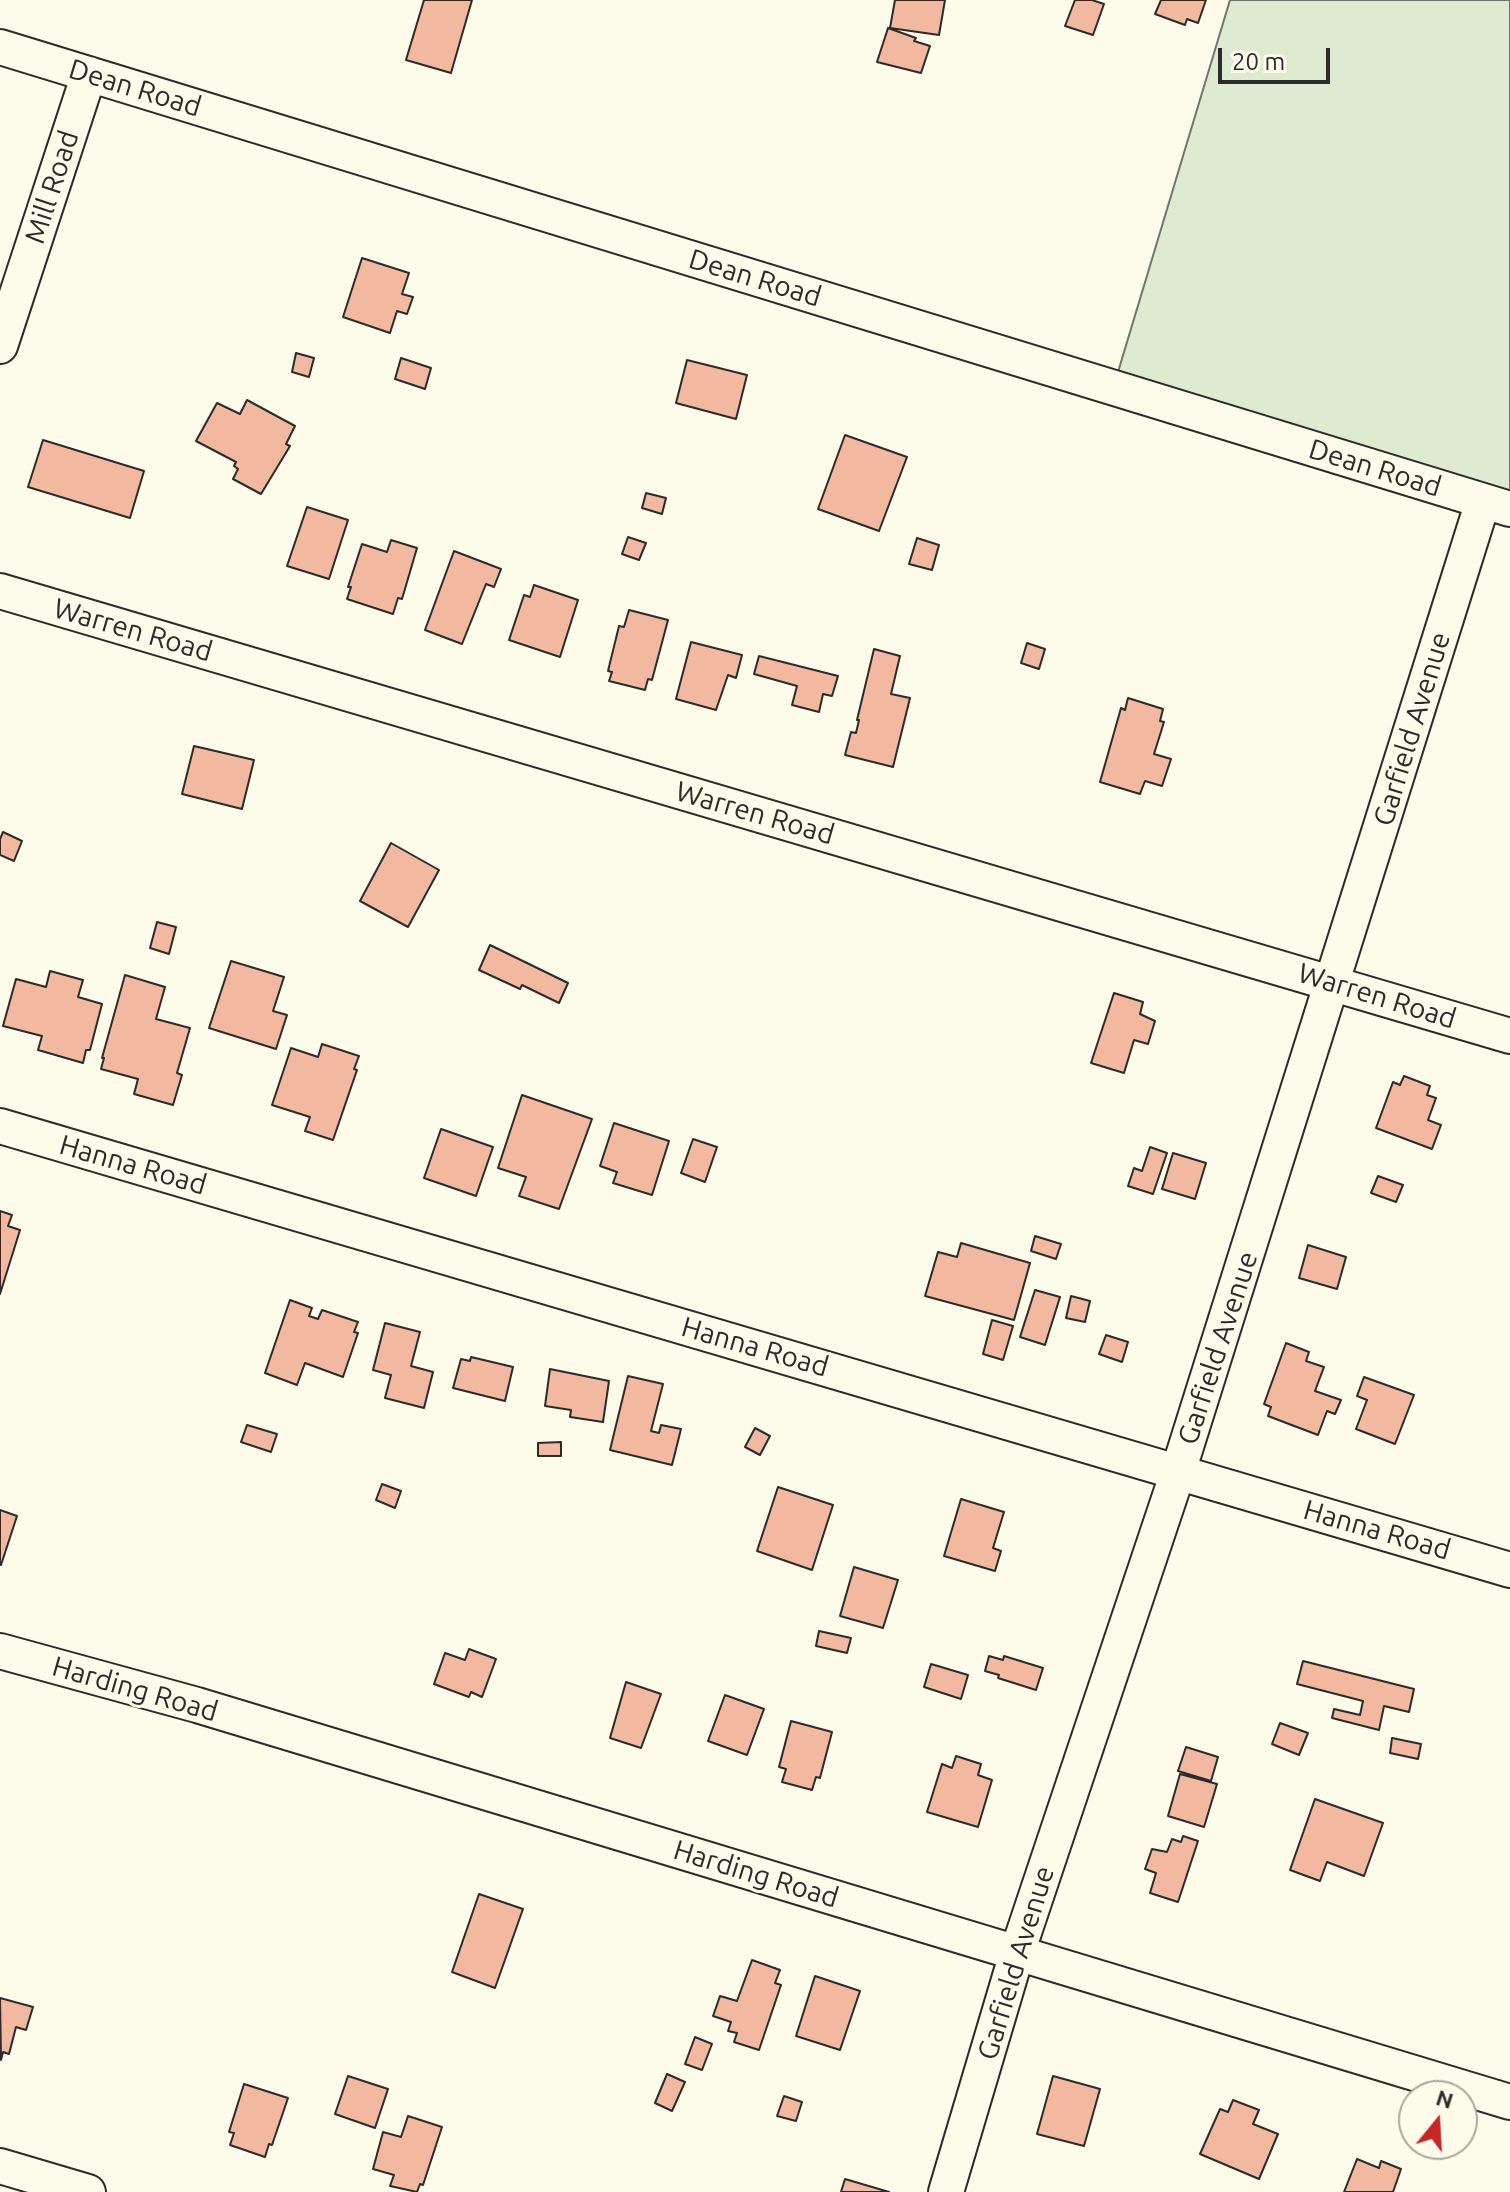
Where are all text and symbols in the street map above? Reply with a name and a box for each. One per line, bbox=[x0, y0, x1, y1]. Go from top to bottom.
scale bar bbox=[1222, 32, 1334, 82]
text: 20 m bbox=[1232, 48, 1285, 75]
street label: Dean Road bbox=[65, 52, 205, 124]
street label: Mill Road bbox=[18, 126, 86, 248]
street label: Dean Road bbox=[685, 242, 825, 314]
street label: Dean Road bbox=[1305, 432, 1445, 504]
street label: Warren Road bbox=[50, 591, 216, 669]
street label: Garfield Avenue bbox=[1367, 628, 1457, 830]
street label: Warren Road bbox=[672, 774, 838, 852]
street label: Warren Road bbox=[1294, 956, 1460, 1036]
street label: Hanna Road bbox=[56, 1128, 210, 1202]
street label: Garfield Avenue bbox=[1171, 1247, 1265, 1449]
street label: Hanna Road bbox=[678, 1310, 832, 1384]
street label: Hanna Road bbox=[1300, 1493, 1454, 1567]
street label: Harding Road bbox=[48, 1649, 222, 1729]
street label: Harding Road bbox=[669, 1833, 843, 1915]
street label: Garfield Avenue bbox=[971, 1862, 1061, 2064]
north arrow bbox=[1398, 2080, 1478, 2160]
text: N bbox=[1433, 2084, 1457, 2113]

